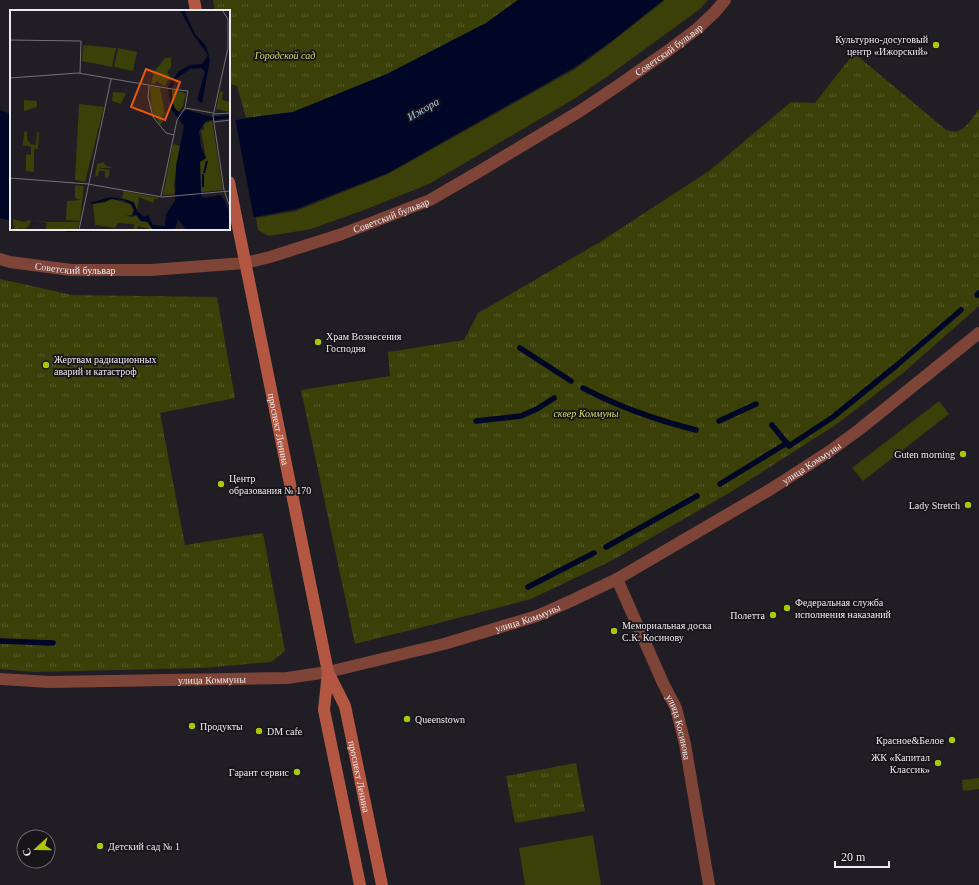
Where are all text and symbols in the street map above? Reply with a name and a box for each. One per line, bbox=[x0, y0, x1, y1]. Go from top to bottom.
inset map bbox=[10, 10, 230, 230]
street label: Советский бульвар bbox=[633, 21, 705, 78]
place label: Культурно-досуговый центр «Ижорский» bbox=[835, 34, 929, 57]
marker: Культурно-досуговый центр «Ижорский» bbox=[931, 40, 941, 50]
park label: Городской сад bbox=[254, 50, 315, 61]
water label: Ижора bbox=[404, 95, 441, 123]
street label: Советский бульвар bbox=[351, 195, 431, 235]
street label: Советский бульвар bbox=[34, 260, 115, 276]
place label: Храм Вознесения Господня bbox=[326, 331, 402, 354]
marker: Храм Вознесения Господня bbox=[313, 337, 323, 347]
place label: Жертвам радиационных аварий и катастроф bbox=[54, 354, 156, 377]
marker: Жертвам радиационных аварий и катастроф bbox=[41, 360, 51, 370]
street label: проспект Ленина bbox=[266, 392, 292, 467]
park label: сквер Коммуны bbox=[553, 408, 619, 419]
street label: улица Коммуны bbox=[780, 439, 843, 486]
place label: Guten morning bbox=[894, 449, 955, 460]
marker: Guten morning bbox=[958, 449, 968, 459]
place label: Центр образования № 170 bbox=[229, 473, 311, 496]
marker: Центр образования № 170 bbox=[216, 479, 226, 489]
place label: Lady Stretch bbox=[909, 500, 960, 511]
marker: Lady Stretch bbox=[963, 500, 973, 510]
place label: Федеральная служба исполнения наказаний bbox=[795, 597, 892, 620]
street label: улица Коммуны bbox=[494, 601, 562, 634]
marker: Федеральная служба исполнения наказаний bbox=[782, 603, 792, 613]
place label: Полетта bbox=[730, 610, 766, 621]
marker: Полетта bbox=[768, 610, 778, 620]
place label: Мемориальная доска С.К. Косинову bbox=[622, 620, 712, 643]
marker: Мемориальная доска С.К. Косинову bbox=[609, 626, 619, 636]
street label: улица Коммуны bbox=[178, 673, 246, 685]
street label: улица Косинова bbox=[664, 692, 693, 761]
marker: Queenstown bbox=[402, 714, 412, 724]
place label: Queenstown bbox=[415, 714, 465, 725]
marker: Продукты bbox=[187, 721, 197, 731]
place label: Продукты bbox=[200, 721, 243, 732]
marker: DM cafe bbox=[254, 726, 264, 736]
place label: DM cafe bbox=[267, 726, 303, 737]
place label: Красное&Белое bbox=[876, 735, 945, 746]
marker: Красное&Белое bbox=[947, 735, 957, 745]
street label: проспект Ленина bbox=[347, 740, 372, 814]
place label: ЖК «Капитал Классик» bbox=[871, 752, 930, 775]
marker: ЖК «Капитал Классик» bbox=[933, 758, 943, 768]
place label: Гарант сервис bbox=[229, 767, 290, 778]
marker: Гарант сервис bbox=[292, 767, 302, 777]
north arrow bbox=[16, 829, 56, 869]
marker: Детский сад № 1 bbox=[95, 841, 105, 851]
place label: Детский сад № 1 bbox=[108, 841, 180, 852]
scale bar bbox=[835, 843, 889, 869]
text: С bbox=[20, 847, 34, 858]
text: 20 m bbox=[841, 850, 866, 864]

